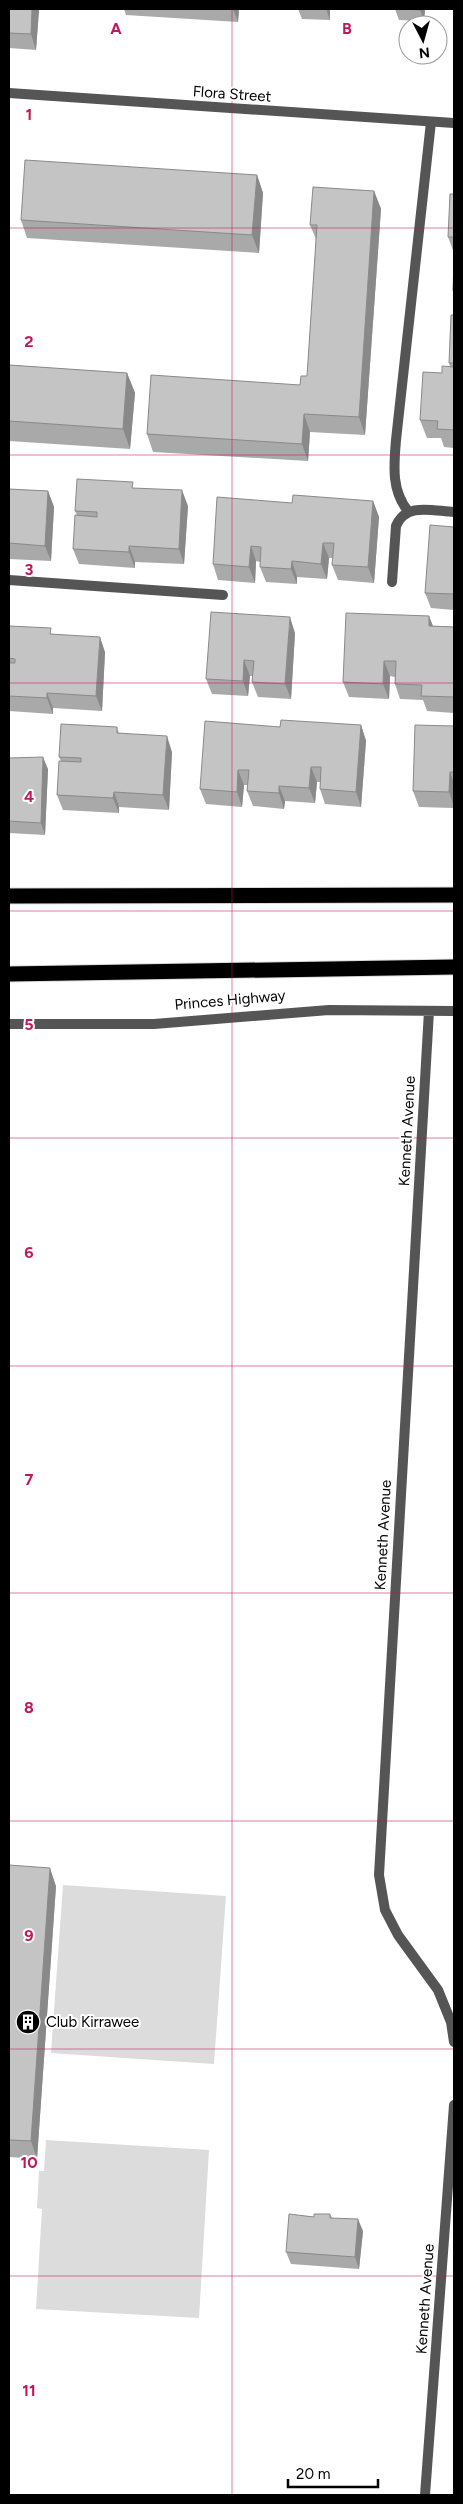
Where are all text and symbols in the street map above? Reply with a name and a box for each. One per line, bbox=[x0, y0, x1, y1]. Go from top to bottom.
north arrow bbox=[398, 15, 448, 65]
text: A bbox=[110, 19, 122, 38]
text: B bbox=[342, 19, 352, 38]
text: N bbox=[418, 43, 431, 61]
street label: Flora Street bbox=[192, 82, 272, 106]
text: 1 bbox=[26, 105, 32, 124]
text: 2 bbox=[24, 332, 34, 351]
text: 3 bbox=[25, 560, 34, 579]
text: 4 bbox=[24, 787, 34, 806]
street label: Princes Highway bbox=[174, 986, 286, 1014]
text: 5 bbox=[24, 1015, 34, 1034]
street label: Kenneth Avenue bbox=[395, 1075, 419, 1187]
text: 6 bbox=[24, 1243, 34, 1262]
text: 7 bbox=[25, 1470, 34, 1489]
street label: Kenneth Avenue bbox=[371, 1479, 395, 1591]
text: 8 bbox=[24, 1698, 34, 1717]
text: 9 bbox=[24, 1926, 34, 1945]
building icon: Club Kirrawee bbox=[15, 2009, 41, 2035]
place label: Club Kirrawee bbox=[46, 2013, 139, 2031]
text: 10 bbox=[20, 2153, 38, 2172]
street label: Kenneth Avenue bbox=[412, 2243, 438, 2355]
text: 11 bbox=[22, 2381, 36, 2400]
scale bar bbox=[288, 2456, 378, 2488]
text: 20 m bbox=[296, 2465, 330, 2483]

